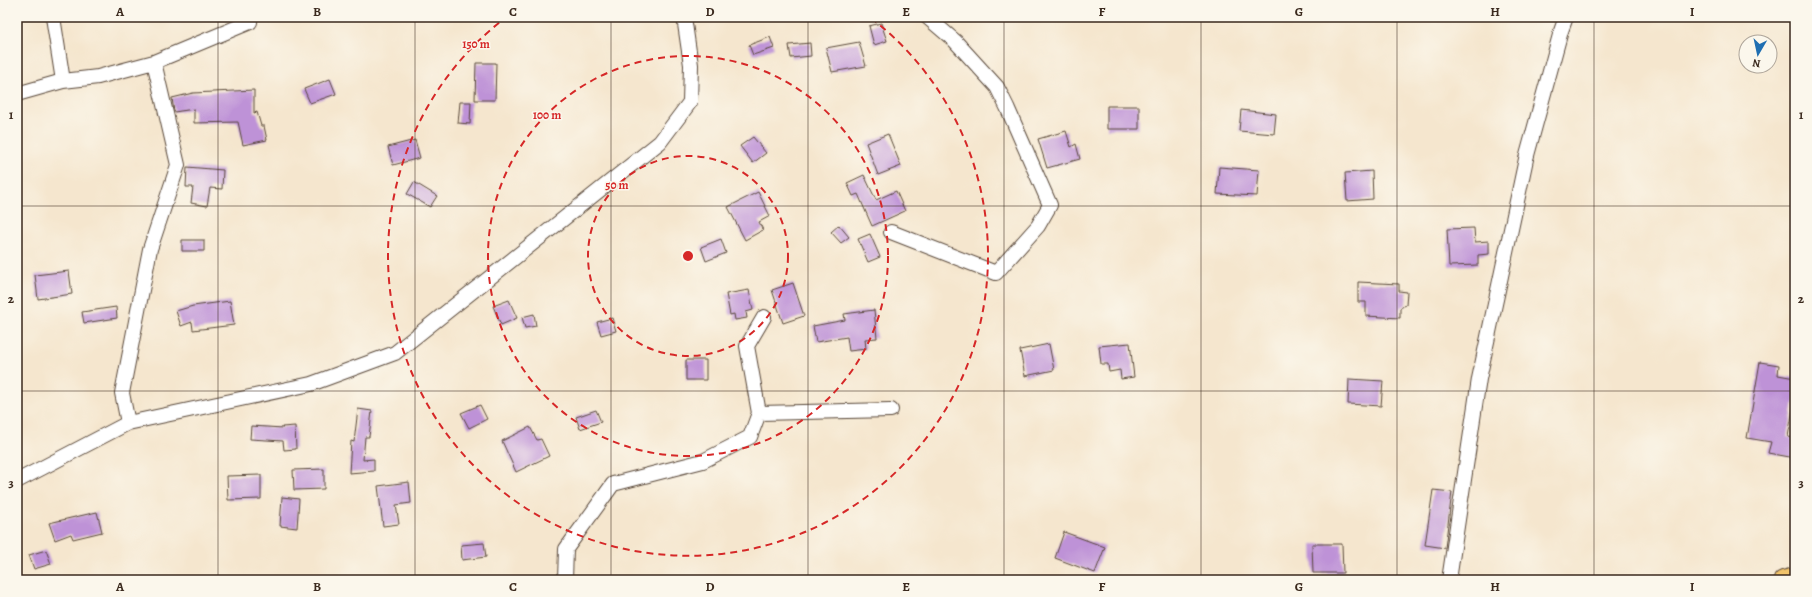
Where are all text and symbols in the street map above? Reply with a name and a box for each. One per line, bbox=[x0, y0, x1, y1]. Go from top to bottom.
text: A bbox=[115, 3, 125, 20]
text: B bbox=[313, 3, 321, 20]
text: C bbox=[509, 3, 517, 20]
text: D bbox=[705, 3, 715, 20]
text: E bbox=[902, 3, 910, 20]
text: F bbox=[1099, 3, 1106, 20]
text: G bbox=[1295, 3, 1303, 20]
text: H bbox=[1490, 3, 1500, 20]
text: I bbox=[1690, 3, 1695, 20]
north arrow bbox=[1738, 34, 1778, 74]
text: 150 m bbox=[462, 36, 490, 52]
text: N bbox=[1751, 55, 1762, 71]
text: 1 bbox=[9, 106, 14, 123]
text: 1 bbox=[1799, 106, 1804, 123]
text: 100 m bbox=[533, 107, 561, 123]
text: 50 m bbox=[605, 177, 629, 193]
centre of rings bbox=[681, 249, 695, 263]
text: 2 bbox=[8, 290, 15, 307]
text: 2 bbox=[1798, 290, 1805, 307]
text: 3 bbox=[8, 474, 14, 491]
text: 3 bbox=[1798, 474, 1804, 491]
text: A bbox=[115, 578, 125, 595]
text: B bbox=[313, 578, 321, 595]
text: C bbox=[509, 578, 517, 595]
text: D bbox=[705, 578, 715, 595]
text: E bbox=[902, 578, 910, 595]
text: F bbox=[1099, 578, 1106, 595]
text: G bbox=[1295, 578, 1303, 595]
text: H bbox=[1490, 578, 1500, 595]
text: I bbox=[1690, 578, 1695, 595]

